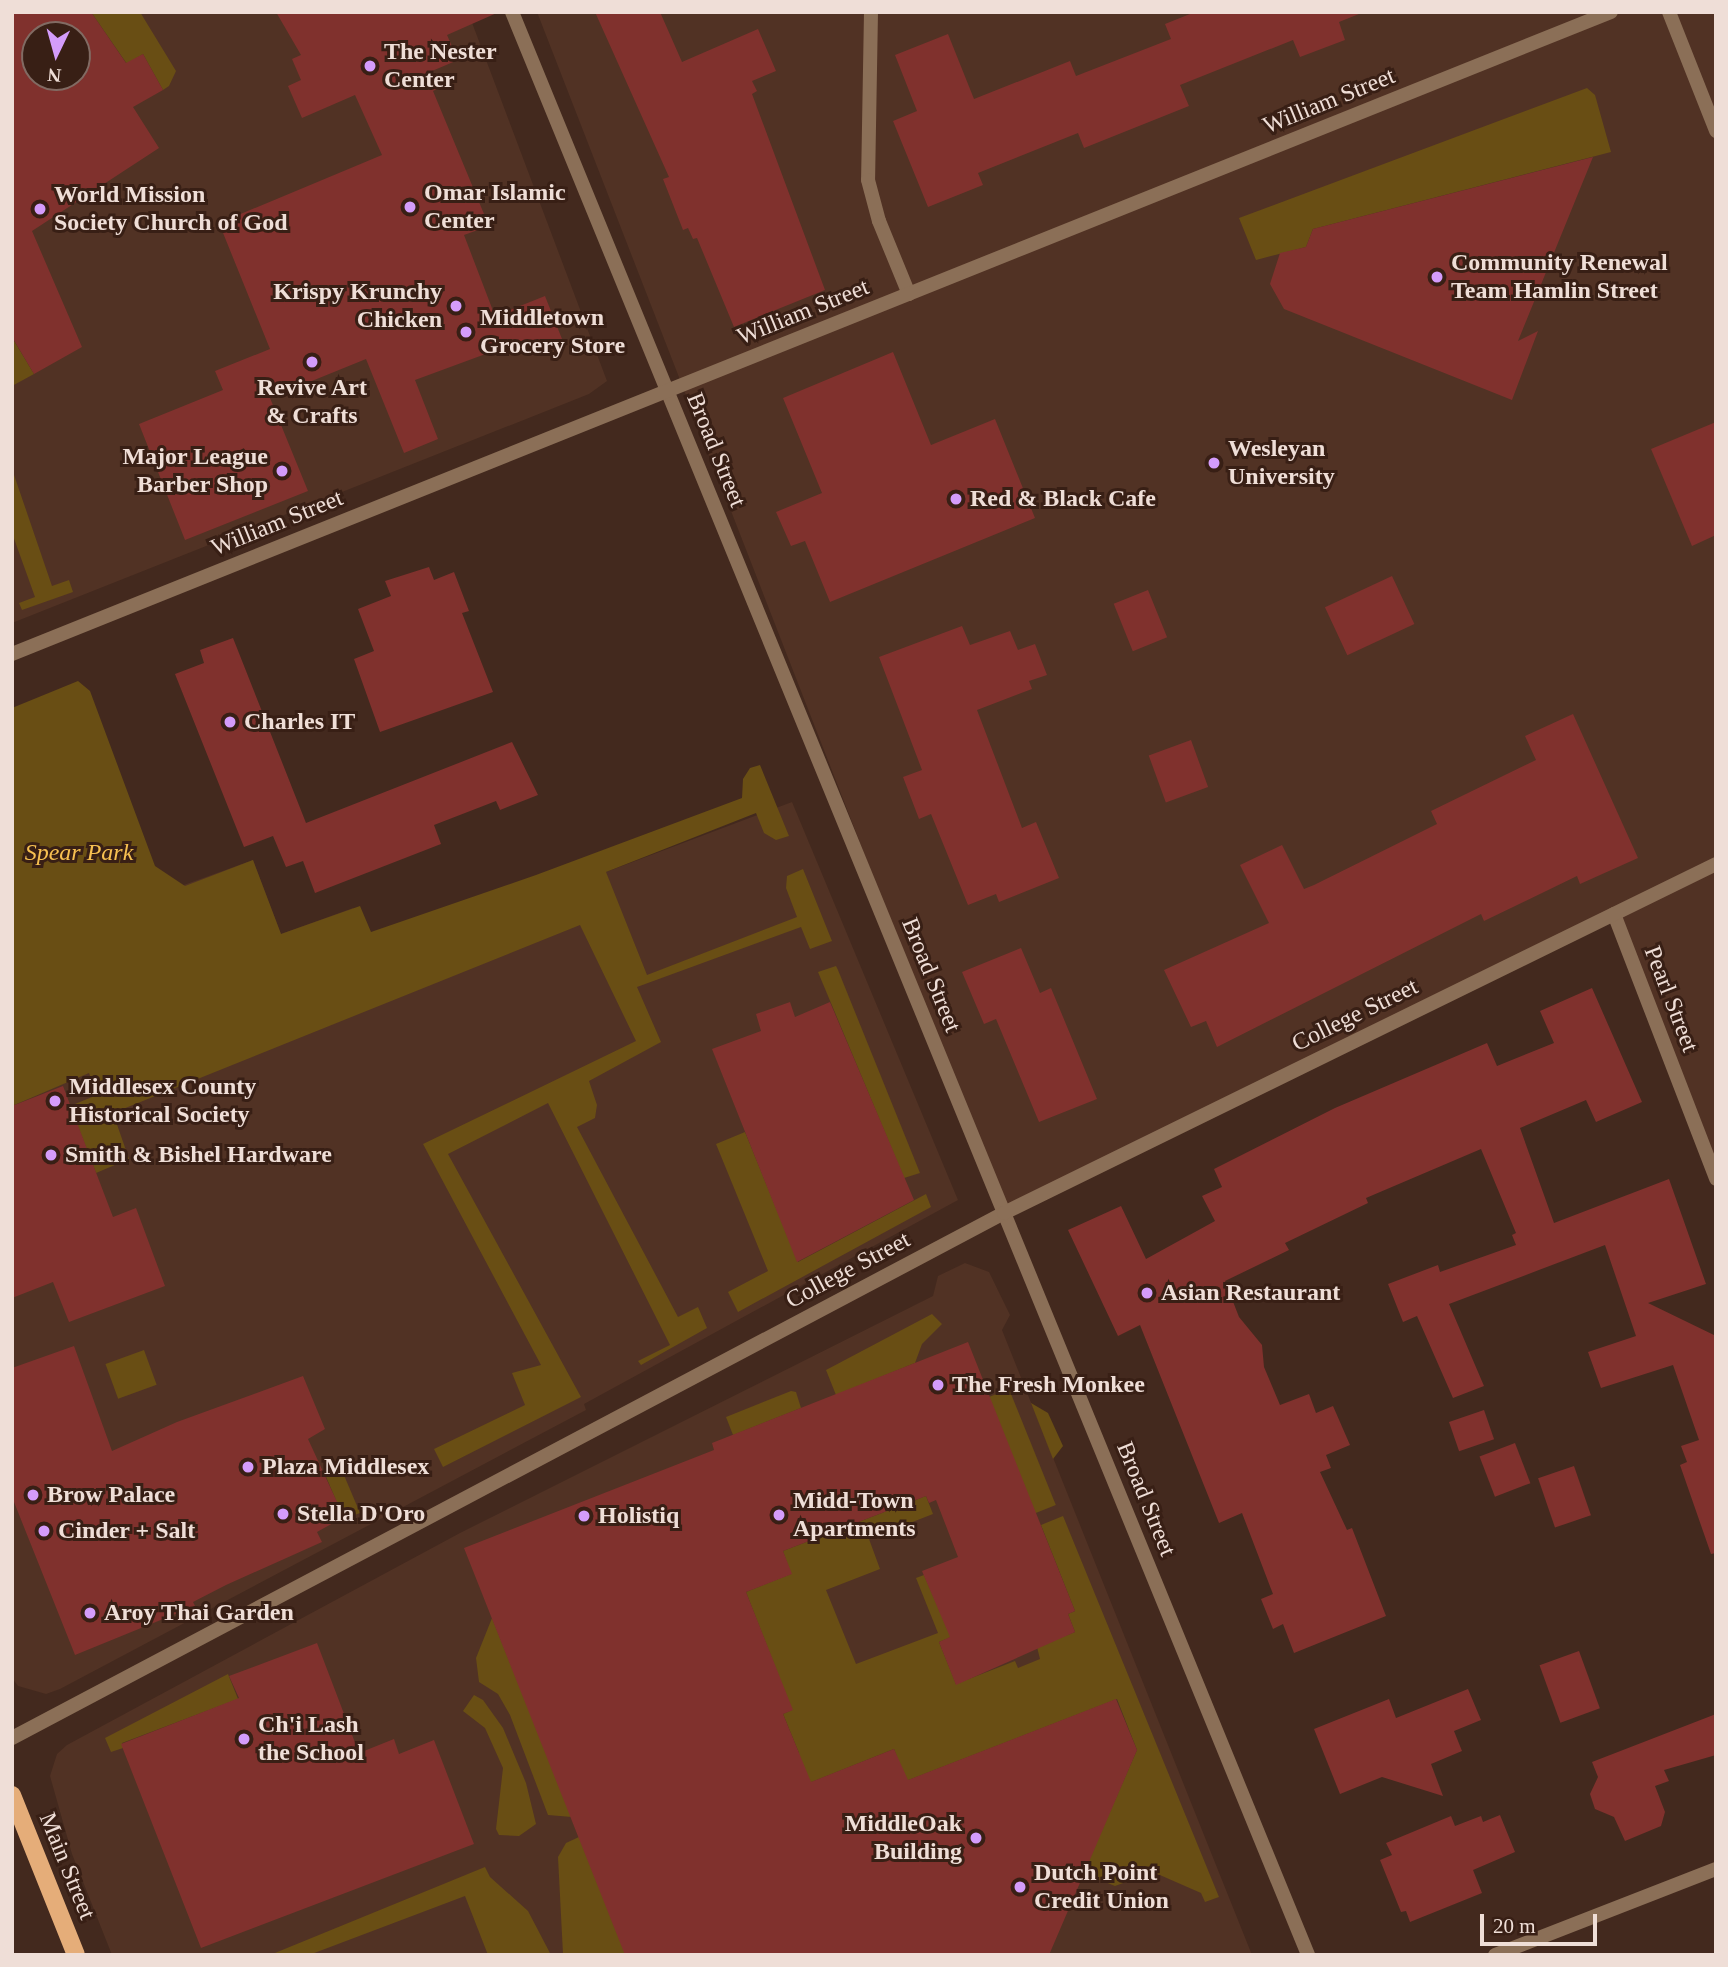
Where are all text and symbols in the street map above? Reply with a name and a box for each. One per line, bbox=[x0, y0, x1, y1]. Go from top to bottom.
north arrow bbox=[21, 21, 91, 91]
place label: The Nester Center bbox=[384, 38, 497, 94]
marker: The Nester Center bbox=[362, 58, 378, 74]
street label: William Street bbox=[1259, 61, 1399, 141]
text: N bbox=[47, 64, 62, 86]
place label: Omar Islamic Center bbox=[424, 179, 566, 235]
place label: World Mission Society Church of God bbox=[54, 181, 288, 237]
marker: Omar Islamic Center bbox=[402, 199, 418, 215]
marker: World Mission Society Church of God bbox=[32, 201, 48, 217]
place label: Community Renewal Team Hamlin Street bbox=[1451, 249, 1668, 305]
marker: Community Renewal Team Hamlin Street bbox=[1429, 269, 1445, 285]
street label: William Street bbox=[733, 272, 873, 352]
place label: Krispy Krunchy Chicken bbox=[273, 278, 442, 334]
marker: Krispy Krunchy Chicken bbox=[448, 298, 464, 314]
place label: Middletown Grocery Store bbox=[480, 304, 625, 360]
marker: Middletown Grocery Store bbox=[458, 324, 474, 340]
marker: Revive Art & Crafts bbox=[304, 354, 320, 370]
place label: Revive Art & Crafts bbox=[256, 374, 368, 430]
street label: Broad Street bbox=[680, 389, 752, 511]
place label: Wesleyan University bbox=[1228, 435, 1335, 491]
place label: Major League Barber Shop bbox=[122, 443, 268, 499]
marker: Wesleyan University bbox=[1206, 455, 1222, 471]
marker: Major League Barber Shop bbox=[274, 463, 290, 479]
street label: William Street bbox=[207, 483, 347, 563]
place label: Red & Black Cafe bbox=[970, 485, 1156, 513]
marker: Red & Black Cafe bbox=[948, 491, 964, 507]
place label: Charles IT bbox=[244, 708, 355, 736]
marker: Charles IT bbox=[222, 714, 238, 730]
park label: Spear Park bbox=[25, 839, 133, 867]
street label: Broad Street bbox=[895, 914, 967, 1036]
street label: Pearl Street bbox=[1638, 942, 1704, 1056]
street label: College Street bbox=[1287, 972, 1423, 1058]
place label: Middlesex County Historical Society bbox=[69, 1073, 256, 1129]
marker: Middlesex County Historical Society bbox=[47, 1093, 63, 1109]
place label: Smith & Bishel Hardware bbox=[65, 1141, 332, 1169]
marker: Smith & Bishel Hardware bbox=[43, 1147, 59, 1163]
street label: College Street bbox=[781, 1225, 915, 1315]
place label: Asian Restaurant bbox=[1161, 1279, 1340, 1307]
marker: Asian Restaurant bbox=[1139, 1285, 1155, 1301]
place label: The Fresh Monkee bbox=[952, 1371, 1145, 1399]
marker: The Fresh Monkee bbox=[930, 1377, 946, 1393]
street label: Broad Street bbox=[1110, 1438, 1182, 1560]
place label: Plaza Middlesex bbox=[262, 1453, 429, 1481]
marker: Plaza Middlesex bbox=[240, 1459, 256, 1475]
place label: Brow Palace bbox=[47, 1481, 175, 1509]
marker: Brow Palace bbox=[25, 1487, 41, 1503]
place label: Midd-Town Apartments bbox=[793, 1487, 916, 1543]
place label: Stella D'Oro bbox=[297, 1500, 425, 1528]
place label: Holistiq bbox=[598, 1502, 679, 1530]
marker: Stella D'Oro bbox=[275, 1506, 291, 1522]
marker: Midd-Town Apartments bbox=[771, 1507, 787, 1523]
marker: Holistiq bbox=[576, 1508, 592, 1524]
place label: Cinder + Salt bbox=[58, 1517, 196, 1545]
marker: Cinder + Salt bbox=[36, 1523, 52, 1539]
place label: Aroy Thai Garden bbox=[104, 1599, 294, 1627]
marker: Aroy Thai Garden bbox=[82, 1605, 98, 1621]
place label: Ch'i Lash the School bbox=[258, 1711, 364, 1767]
marker: Ch'i Lash the School bbox=[236, 1731, 252, 1747]
street label: Main Street bbox=[33, 1808, 101, 1924]
place label: MiddleOak Building bbox=[845, 1810, 962, 1866]
marker: MiddleOak Building bbox=[968, 1830, 984, 1846]
place label: Dutch Point Credit Union bbox=[1034, 1859, 1169, 1915]
marker: Dutch Point Credit Union bbox=[1012, 1879, 1028, 1895]
scale bar bbox=[1483, 1900, 1600, 1944]
text: 20 m bbox=[1493, 1914, 1536, 1938]

